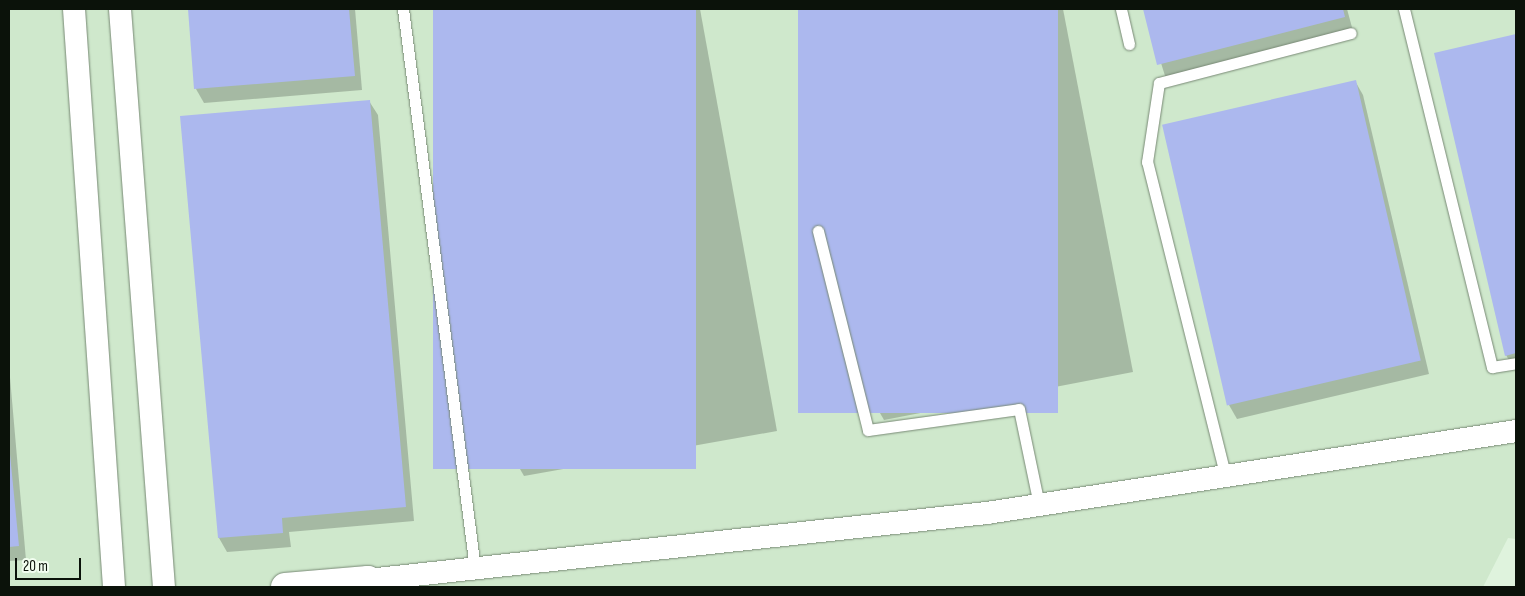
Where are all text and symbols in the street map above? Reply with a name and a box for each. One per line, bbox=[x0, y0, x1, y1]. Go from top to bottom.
scale bar bbox=[18, 548, 84, 580]
text: 20 m bbox=[23, 557, 48, 576]

